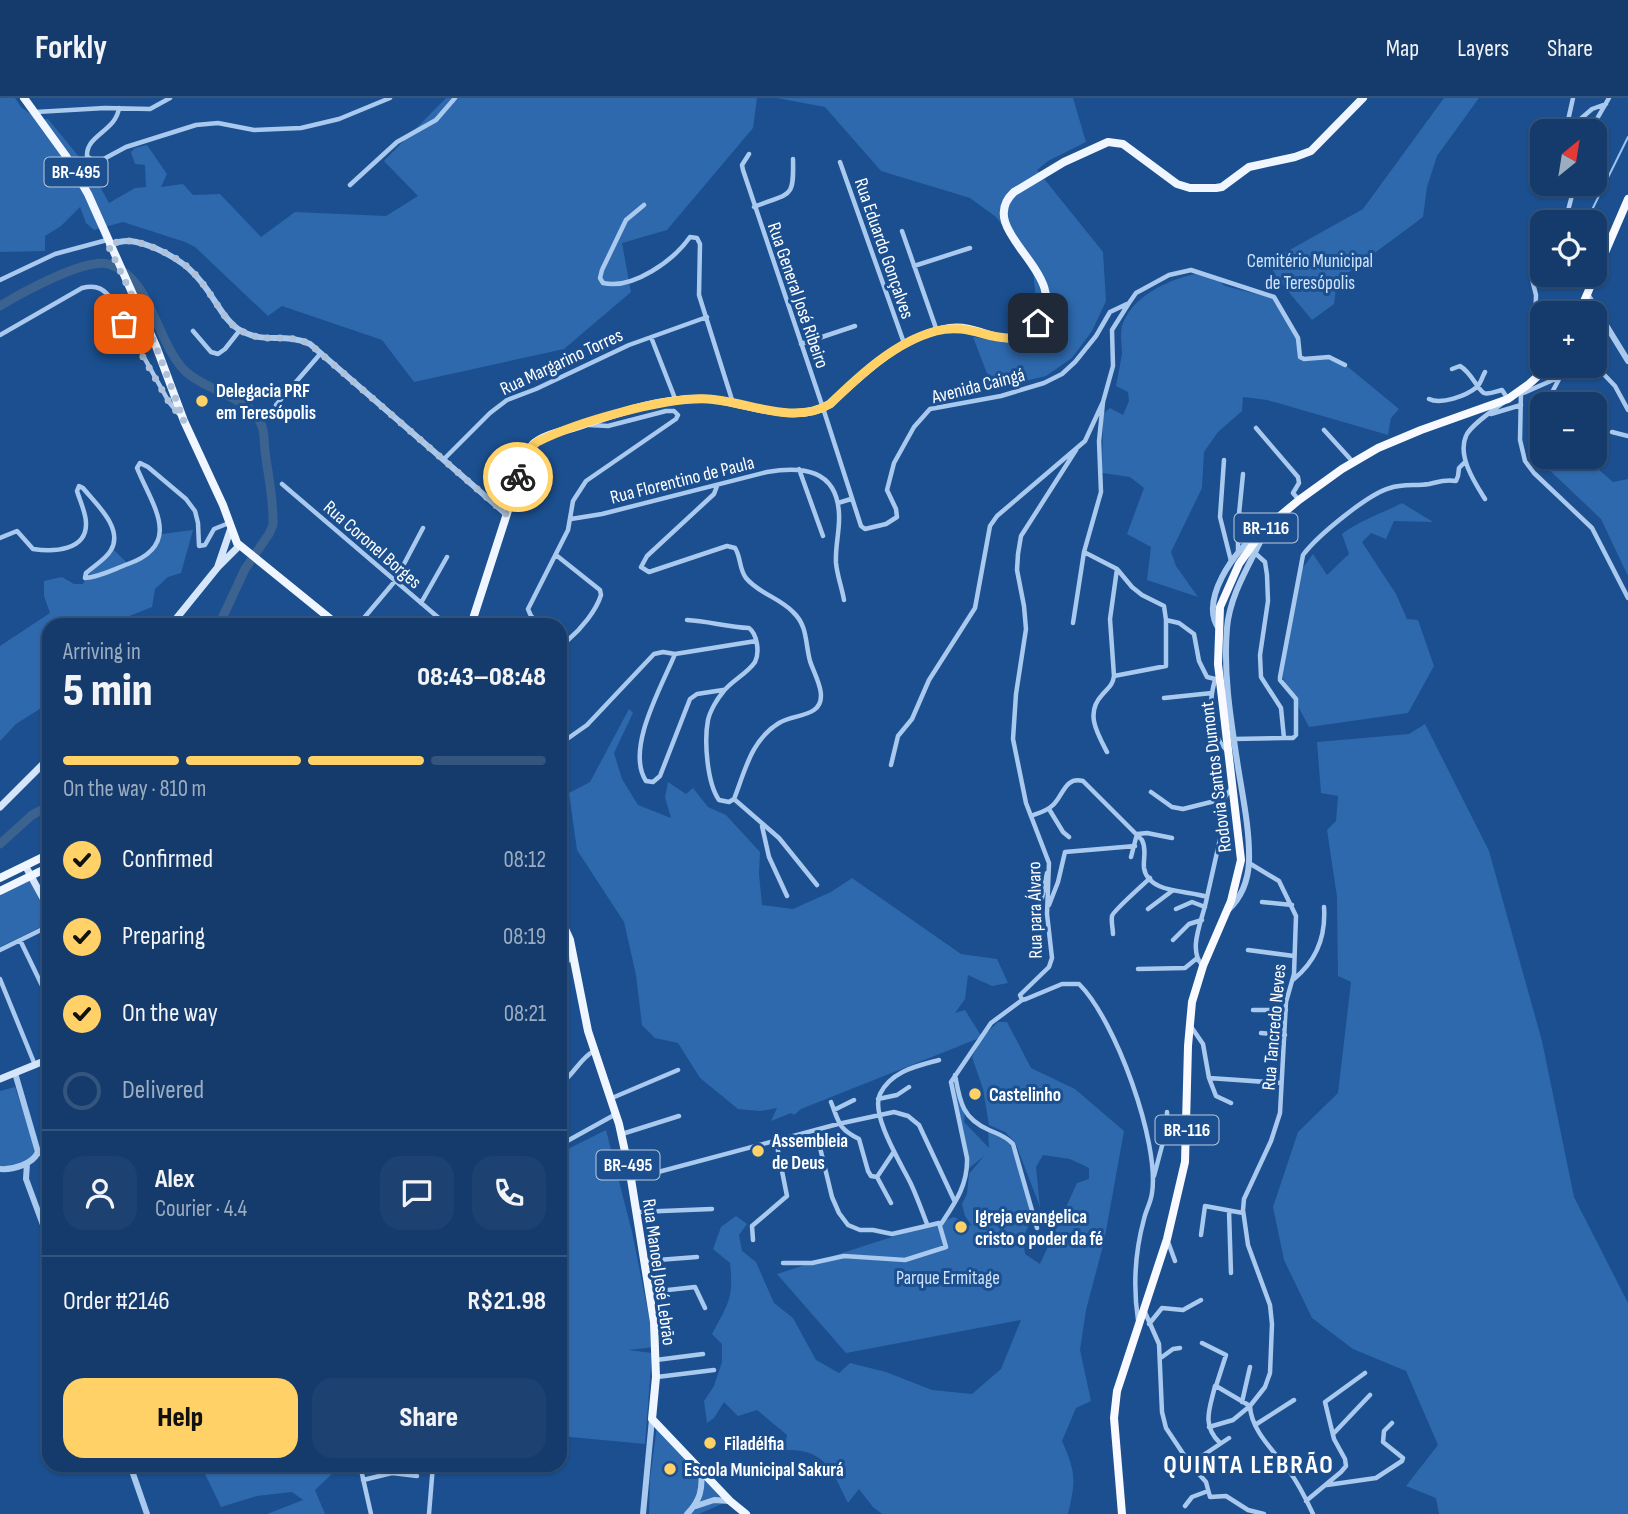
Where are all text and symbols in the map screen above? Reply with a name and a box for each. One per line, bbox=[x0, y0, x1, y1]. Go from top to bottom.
text: Forkly bbox=[35, 28, 107, 68]
text: Map bbox=[1386, 34, 1419, 63]
text: Layers bbox=[1457, 34, 1509, 63]
text: Share bbox=[1547, 34, 1593, 63]
north arrow bbox=[1530, 119, 1606, 196]
map controls bbox=[1530, 119, 1607, 469]
road number: BR-495 bbox=[44, 158, 108, 186]
street label: Rua Eduardo Gonçalves bbox=[849, 175, 918, 322]
button: locate bbox=[1530, 210, 1607, 287]
street label: Rua General José Ribeiro bbox=[762, 220, 833, 371]
park label: Cemitério Municipal de Teresópolis bbox=[1247, 250, 1373, 295]
pin bbox=[1008, 293, 1068, 353]
pin bbox=[94, 294, 154, 354]
button: + bbox=[1530, 301, 1607, 378]
icon: home bbox=[1019, 304, 1057, 342]
icon: bag bbox=[105, 305, 143, 343]
street label: Rua Margarino Torres bbox=[497, 324, 627, 401]
street label: Avenida Caingá bbox=[928, 364, 1027, 409]
place label: Delegacia PRF em Teresópolis bbox=[216, 380, 316, 425]
button: − bbox=[1530, 392, 1607, 469]
marker: Delegacia PRF em Teresópolis bbox=[194, 393, 210, 409]
courier bbox=[483, 442, 553, 512]
street label: Rua Florentino de Paula bbox=[608, 451, 757, 509]
icon: bike bbox=[499, 458, 537, 496]
street label: Rua Coronel Borges bbox=[318, 496, 426, 594]
road number: BR-116 bbox=[1234, 514, 1298, 542]
text: Arriving in bbox=[63, 638, 141, 666]
text: 08:43–08:48 bbox=[417, 662, 546, 693]
text: 5 min bbox=[63, 664, 153, 719]
street label: Rodovia Santos Dumont bbox=[1196, 700, 1237, 854]
text: On the way · 810 m bbox=[63, 775, 206, 803]
icon: check bbox=[63, 841, 101, 879]
text: Confirmed bbox=[122, 844, 213, 875]
text: 08:12 bbox=[504, 846, 546, 874]
street label: Rua para Álvaro bbox=[1023, 861, 1048, 959]
icon: check bbox=[63, 918, 101, 956]
text: Preparing bbox=[122, 921, 205, 952]
text: 08:19 bbox=[503, 923, 546, 951]
street label: Rua Tancredo Neves bbox=[1258, 963, 1291, 1091]
icon: check bbox=[63, 995, 101, 1033]
text: On the way bbox=[122, 998, 218, 1029]
text: 08:21 bbox=[504, 1000, 546, 1028]
text: Delivered bbox=[122, 1075, 204, 1106]
place label: Castelinho bbox=[989, 1084, 1061, 1107]
marker: Castelinho bbox=[967, 1086, 983, 1102]
road number: BR-116 bbox=[1156, 1115, 1218, 1144]
place label: Assembleia de Deus bbox=[771, 1130, 848, 1175]
marker: Assembleia de Deus bbox=[750, 1143, 766, 1159]
road number: BR-495 bbox=[596, 1150, 660, 1180]
button: person bbox=[63, 1156, 137, 1230]
button: chat bbox=[380, 1156, 454, 1230]
button: phone bbox=[472, 1156, 546, 1230]
text: Alex bbox=[155, 1164, 195, 1195]
text: Courier · 4.4 bbox=[155, 1195, 247, 1223]
street label: Rua Manoel José Lebrão bbox=[637, 1197, 680, 1347]
place label: Igreja evangelica cristo o poder da fé bbox=[975, 1206, 1103, 1251]
marker: Igreja evangelica cristo o poder da fé bbox=[953, 1219, 969, 1235]
park label: Parque Ermitage bbox=[896, 1267, 1000, 1290]
text: Order #2146 bbox=[63, 1286, 170, 1317]
text: R$21.98 bbox=[468, 1286, 546, 1317]
button: Help bbox=[63, 1378, 298, 1458]
button: Share bbox=[312, 1378, 546, 1458]
place label: Filadélfia bbox=[724, 1433, 784, 1456]
marker: Filadélfia bbox=[702, 1435, 718, 1451]
district label: QUINTA LEBRÃO bbox=[1163, 1450, 1335, 1481]
place label: Escola Municipal Sakurá bbox=[684, 1459, 844, 1482]
marker: Escola Municipal Sakurá bbox=[662, 1461, 678, 1477]

